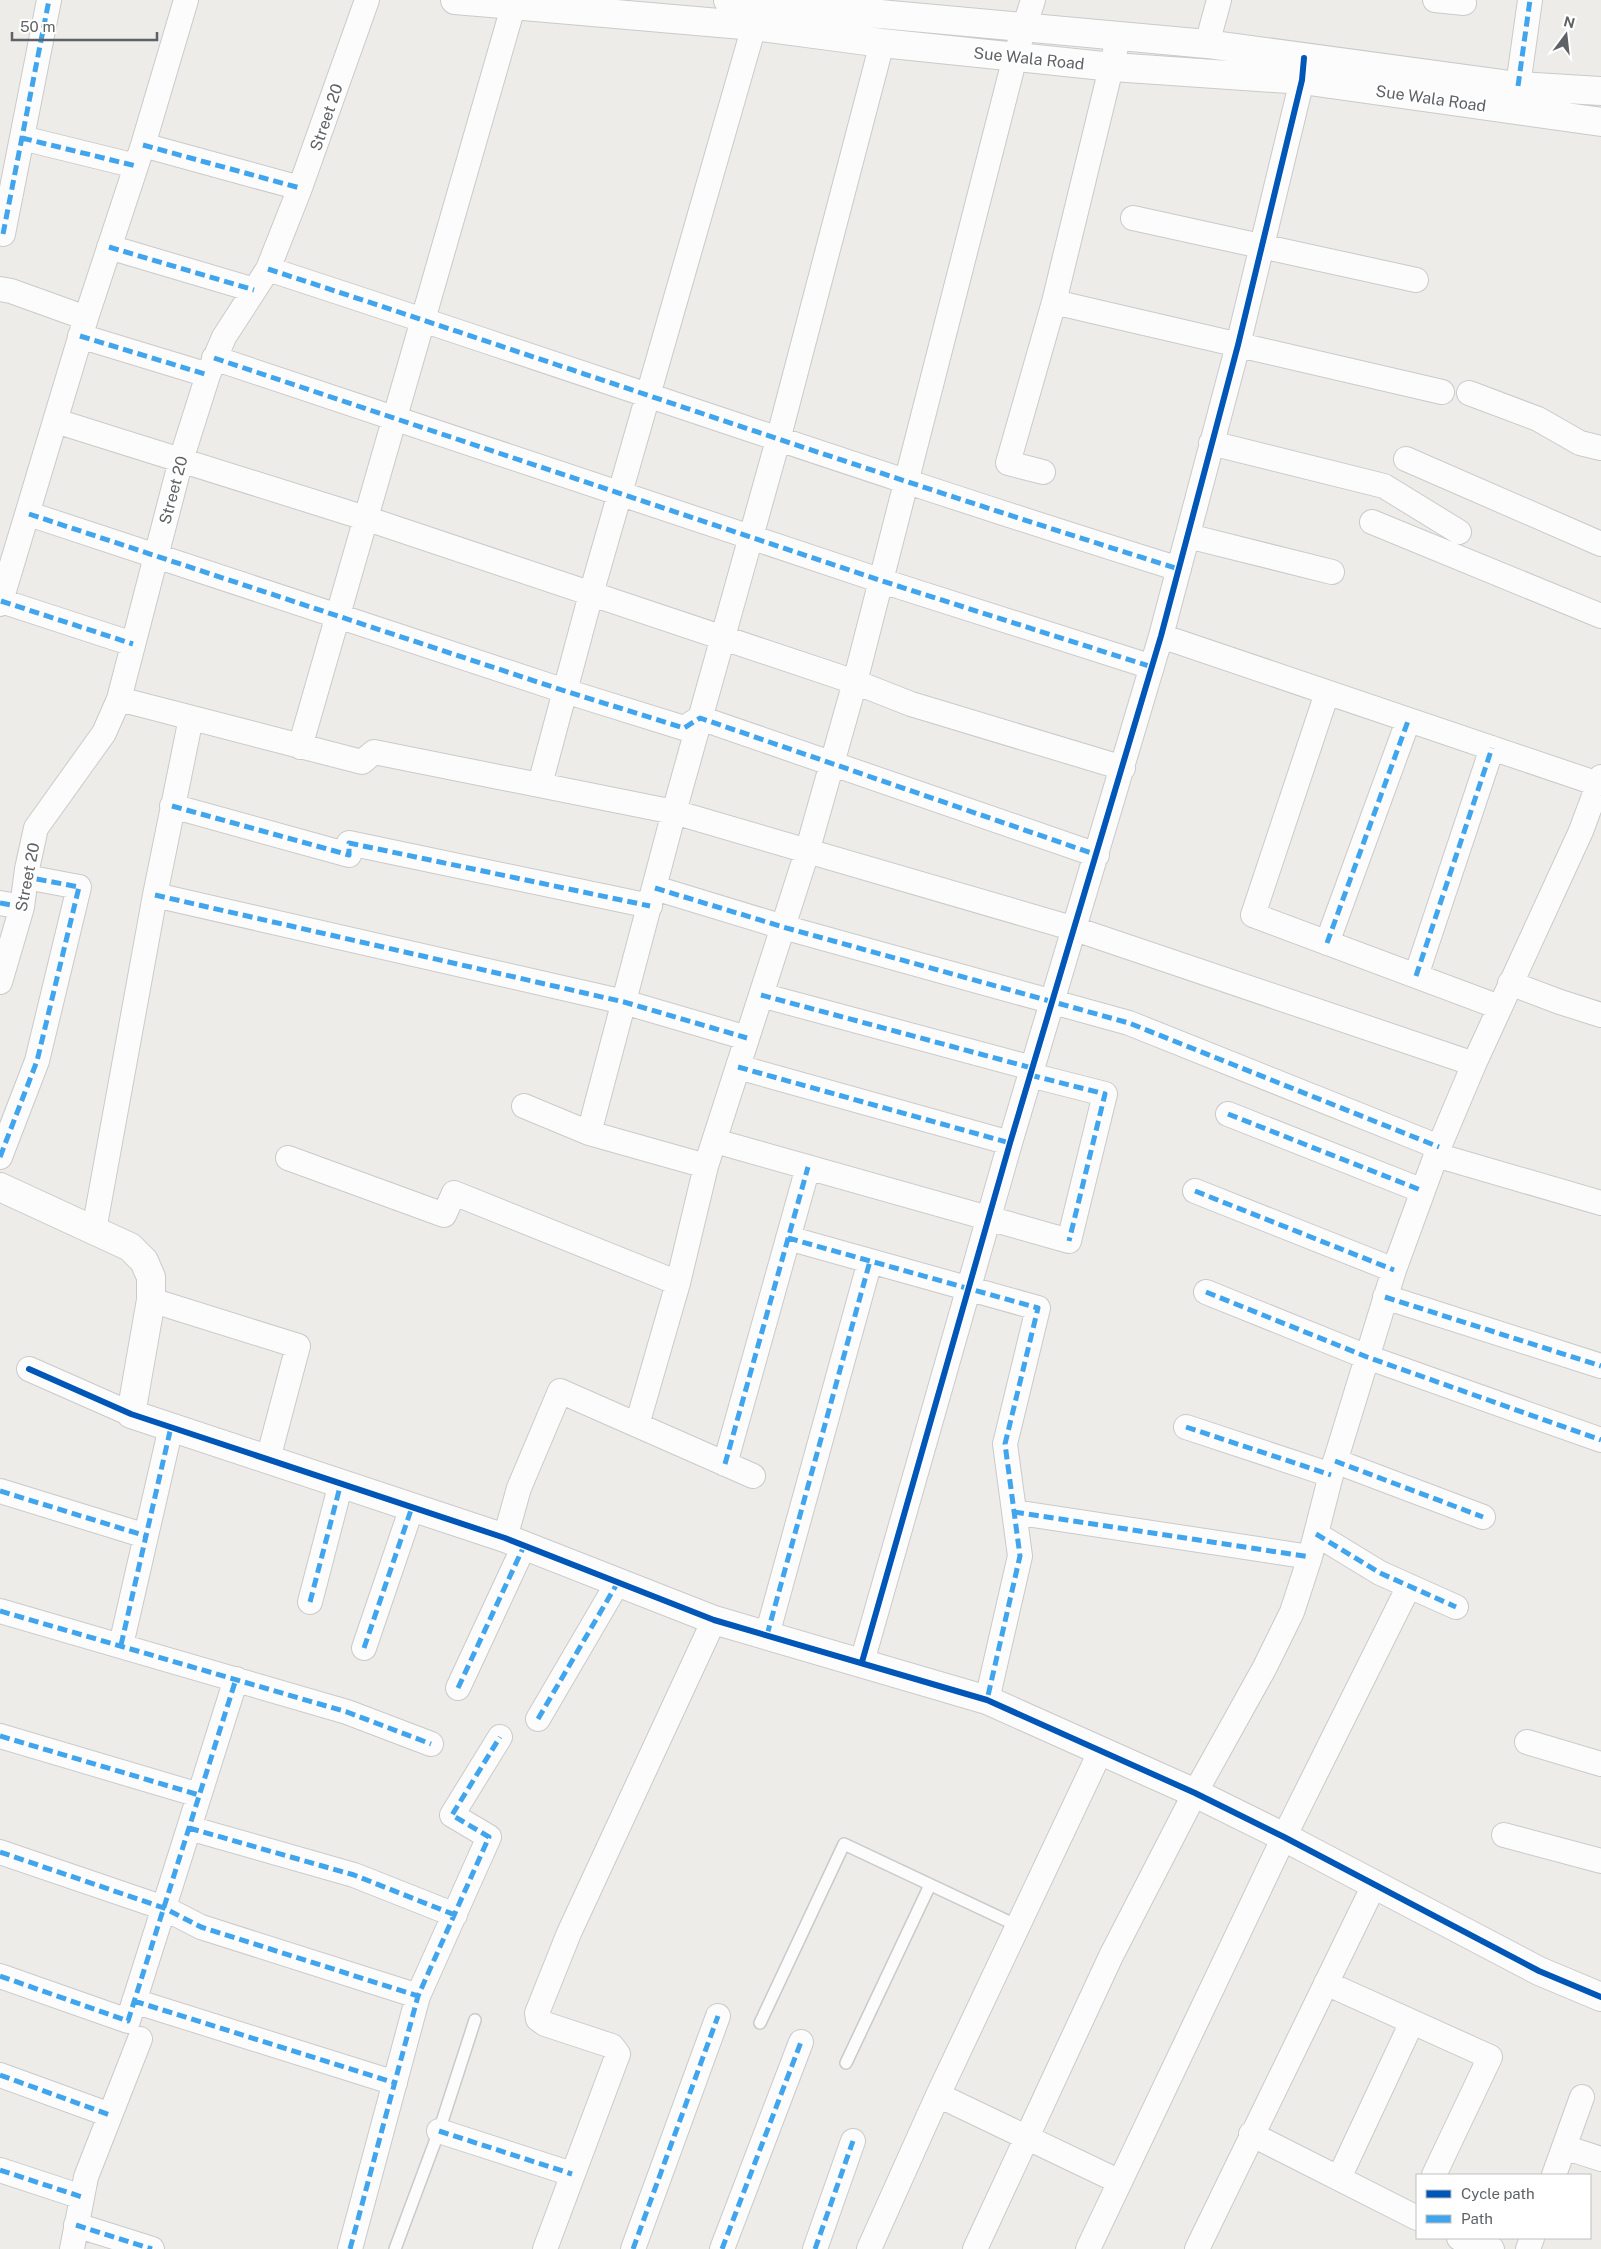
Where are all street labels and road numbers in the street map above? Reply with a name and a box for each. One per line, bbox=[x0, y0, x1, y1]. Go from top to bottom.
street label: Sue Wala Road bbox=[973, 43, 1085, 74]
street label: Street 20 bbox=[306, 81, 347, 153]
street label: Sue Wala Road bbox=[1375, 81, 1487, 116]
street label: Street 20 bbox=[155, 454, 192, 526]
street label: Street 20 bbox=[11, 841, 44, 913]

